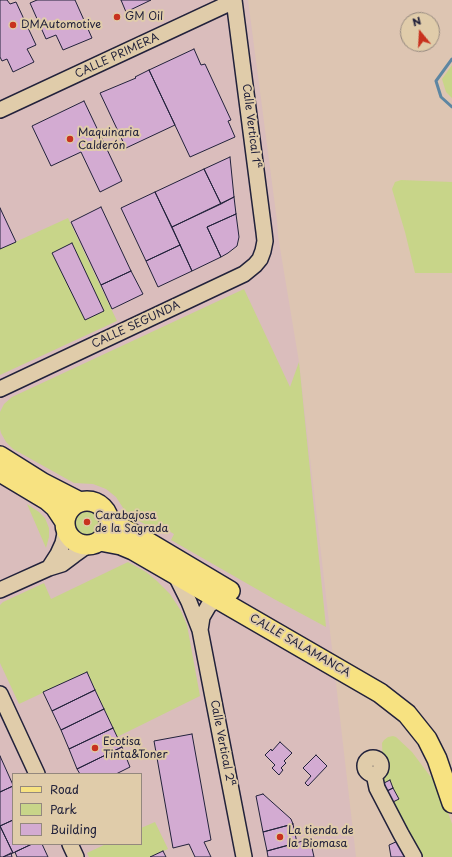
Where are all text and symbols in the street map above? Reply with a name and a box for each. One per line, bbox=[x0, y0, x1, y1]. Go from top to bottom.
place label: GM Oil bbox=[125, 10, 163, 24]
marker: GM Oil bbox=[112, 12, 122, 22]
north arrow bbox=[400, 12, 440, 52]
text: N bbox=[410, 12, 423, 30]
place label: DMAutomotive bbox=[21, 18, 101, 32]
marker: DMAutomotive bbox=[8, 20, 18, 30]
street label: CALLE PRIMERA bbox=[73, 31, 161, 81]
street label: Calle Vertical 1ª bbox=[239, 83, 263, 169]
place label: Maquinaria Calderón bbox=[78, 126, 139, 152]
marker: Maquinaria Calderón bbox=[65, 134, 75, 144]
street label: CALLE SEGUNDA bbox=[90, 299, 182, 351]
place label: Carabajosa de la Sagrada bbox=[95, 509, 168, 535]
marker: Carabajosa de la Sagrada bbox=[82, 517, 92, 527]
street label: CALLE SALAMANCA bbox=[247, 612, 353, 680]
street label: Calle Vertical 2ª bbox=[207, 699, 237, 787]
place label: Ecotisa Tinta&Toner bbox=[103, 735, 168, 761]
marker: Ecotisa Tinta&Toner bbox=[90, 743, 100, 753]
legend bbox=[12, 773, 142, 845]
text: Road bbox=[50, 780, 79, 798]
text: Park bbox=[50, 800, 77, 818]
text: Building bbox=[50, 820, 97, 838]
place label: La tienda de la Biomasa bbox=[288, 824, 354, 850]
marker: La tienda de la Biomasa bbox=[275, 832, 285, 842]

